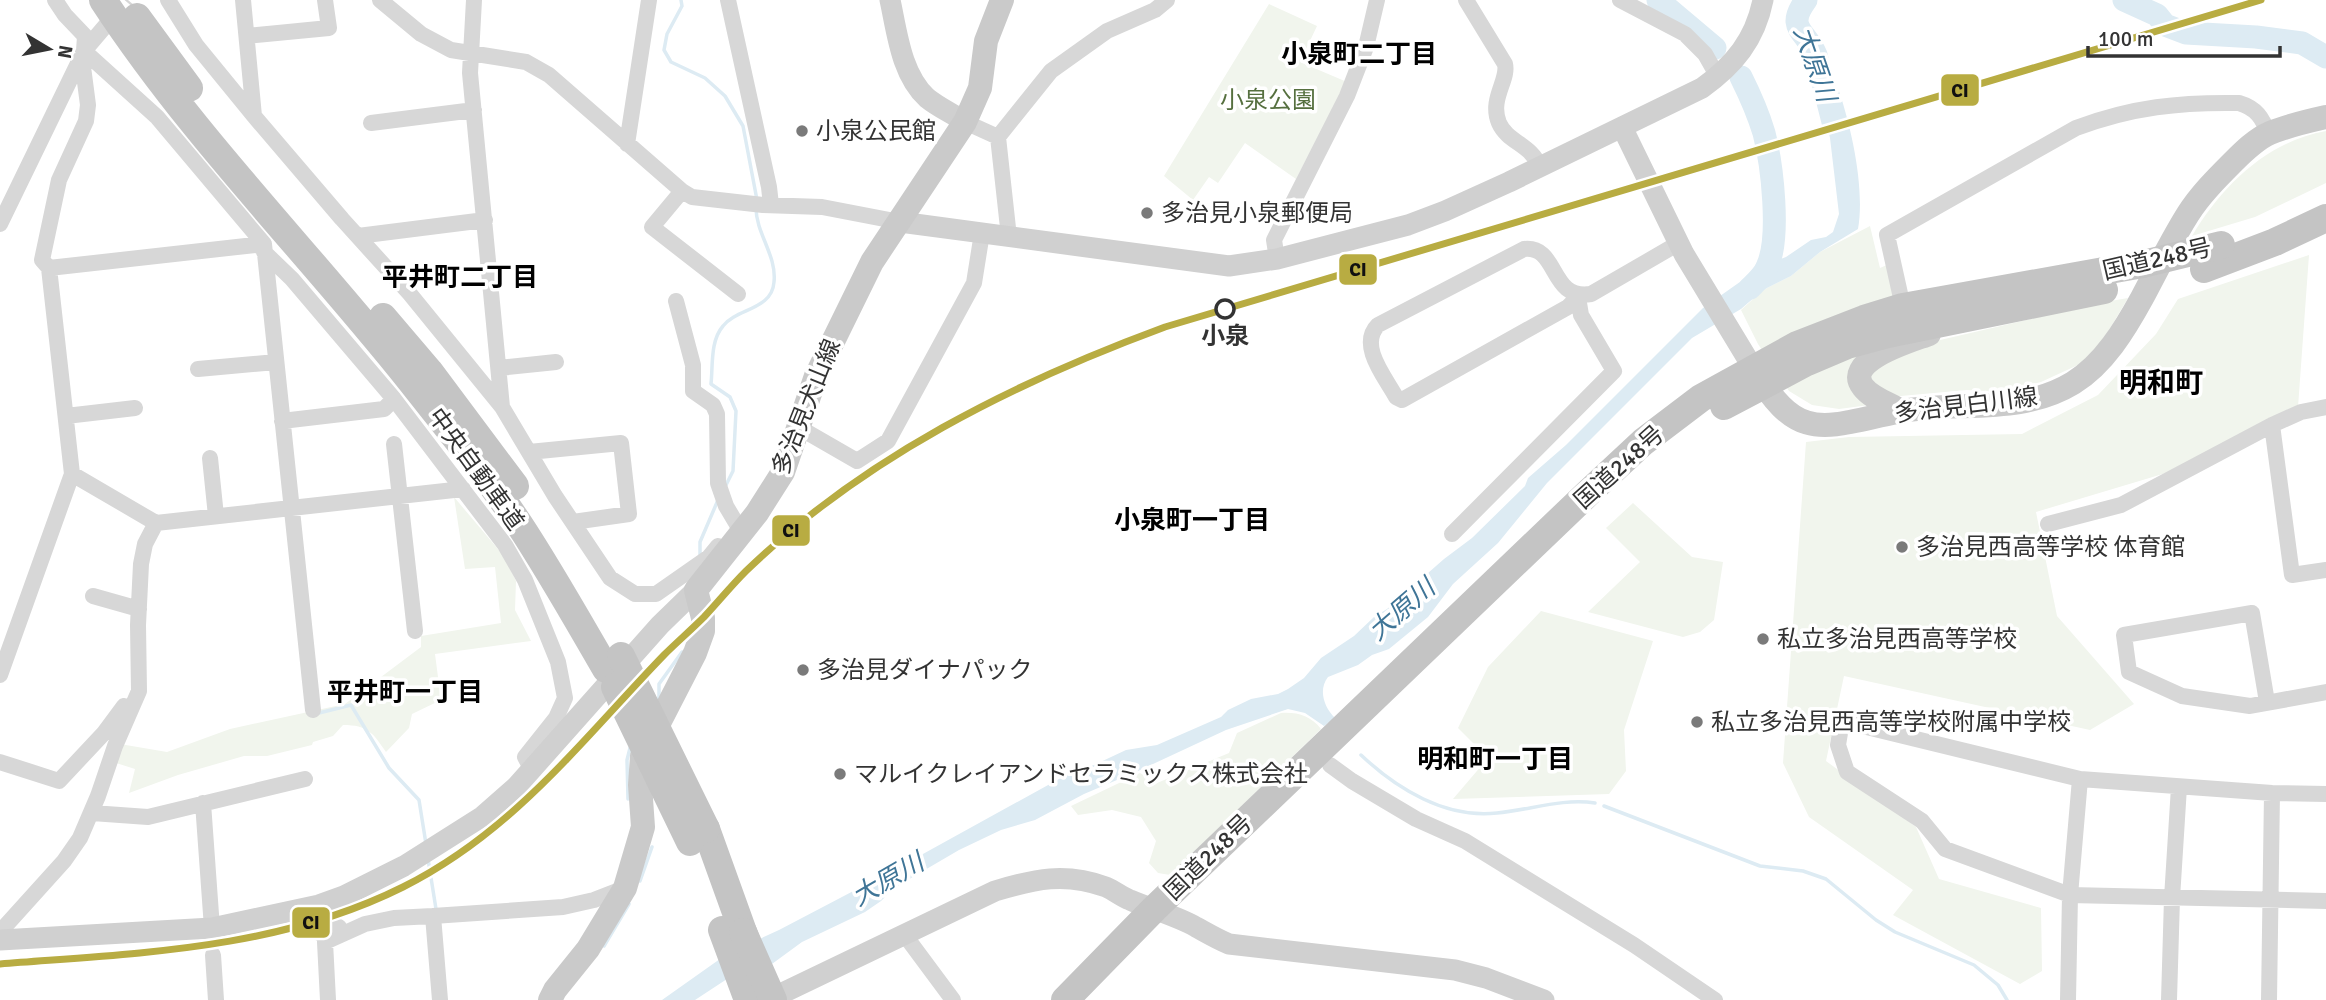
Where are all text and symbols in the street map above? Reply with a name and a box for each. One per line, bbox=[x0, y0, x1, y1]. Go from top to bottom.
north arrow bbox=[14, 14, 84, 84]
scale bar bbox=[2088, 14, 2280, 58]
water label: 大原川 bbox=[1786, 22, 1843, 109]
text: 100 m bbox=[2098, 26, 2153, 52]
district label: 小泉町二丁目 bbox=[1281, 39, 1437, 71]
text: N bbox=[52, 43, 78, 60]
line badge: CI bbox=[1940, 73, 1980, 107]
text: CI bbox=[1951, 79, 1969, 103]
park label: 小泉公園 bbox=[1220, 85, 1316, 115]
place label: 小泉公民館 bbox=[816, 116, 936, 146]
marker: 小泉公民館 bbox=[794, 123, 810, 139]
place label: 多治見小泉郵便局 bbox=[1161, 198, 1353, 228]
marker: 多治見小泉郵便局 bbox=[1139, 205, 1155, 221]
street label: 国道248号 bbox=[2100, 232, 2214, 286]
line badge: CI bbox=[1338, 253, 1378, 286]
text: CI bbox=[1349, 258, 1367, 282]
district label: 平井町二丁目 bbox=[382, 262, 538, 294]
marker: 小泉 bbox=[1215, 299, 1235, 319]
place label: 小泉 bbox=[1201, 321, 1249, 351]
street label: 多治見犬山線 bbox=[765, 335, 847, 479]
district label: 明和町 bbox=[2119, 366, 2203, 400]
street label: 多治見白川線 bbox=[1893, 381, 2039, 429]
street label: 中央自動車道 bbox=[422, 402, 530, 536]
street label: 国道248号 bbox=[1568, 419, 1670, 515]
district label: 小泉町一丁目 bbox=[1114, 505, 1270, 537]
line badge: CI bbox=[771, 514, 811, 547]
text: CI bbox=[782, 519, 800, 543]
place label: 多治見西高等学校 体育館 bbox=[1916, 532, 2185, 562]
marker: 多治見西高等学校 体育館 bbox=[1894, 539, 1910, 555]
water label: 大原川 bbox=[1362, 570, 1444, 648]
place label: 私立多治見西高等学校 bbox=[1777, 624, 2017, 654]
marker: 私立多治見西高等学校 bbox=[1755, 631, 1771, 647]
place label: 多治見ダイナパック bbox=[817, 655, 1033, 685]
marker: 多治見ダイナパック bbox=[795, 662, 811, 678]
district label: 平井町一丁目 bbox=[327, 677, 483, 709]
place label: 私立多治見西高等学校附属中学校 bbox=[1711, 707, 2071, 737]
marker: 私立多治見西高等学校附属中学校 bbox=[1689, 714, 1705, 730]
district label: 明和町一丁目 bbox=[1417, 744, 1573, 776]
place label: マルイクレイアンドセラミックス株式会社 bbox=[854, 759, 1308, 789]
marker: マルイクレイアンドセラミックス株式会社 bbox=[832, 766, 848, 782]
street label: 国道248号 bbox=[1158, 808, 1258, 906]
water label: 大原川 bbox=[846, 845, 932, 913]
line badge: CI bbox=[291, 906, 331, 939]
text: CI bbox=[302, 911, 320, 935]

